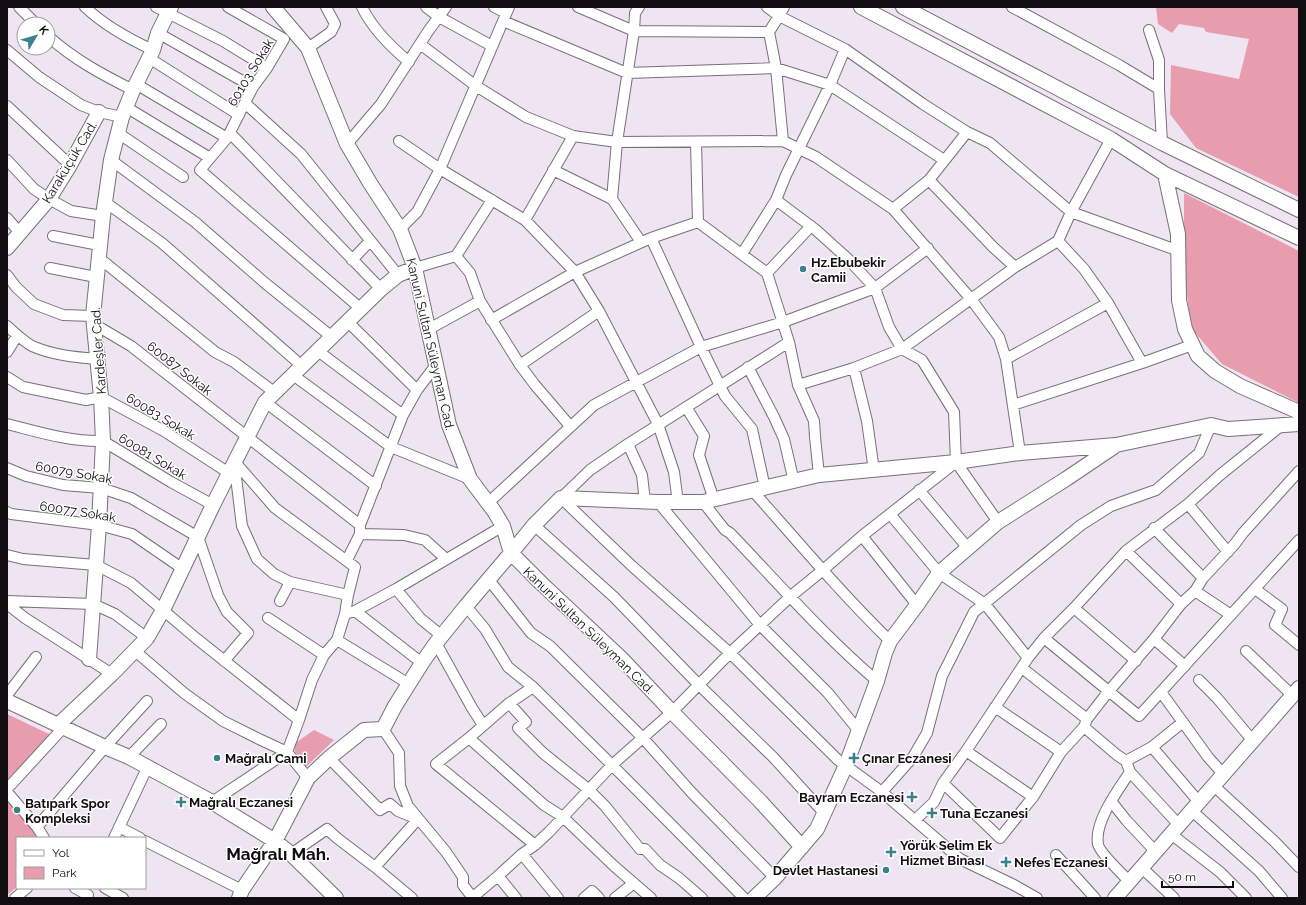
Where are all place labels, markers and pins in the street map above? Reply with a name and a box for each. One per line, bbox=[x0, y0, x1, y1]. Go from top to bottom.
place label: Hz.Ebubekir Camii bbox=[811, 255, 886, 285]
marker: Hz.Ebubekir Camii bbox=[798, 264, 808, 274]
place label: Mağralı Cami bbox=[225, 751, 307, 766]
place label: Çınar Eczanesi bbox=[862, 751, 952, 766]
marker: Mağralı Cami bbox=[212, 753, 222, 763]
marker: Çınar Eczanesi bbox=[849, 753, 859, 763]
place label: Bayram Eczanesi bbox=[799, 790, 904, 805]
marker: Bayram Eczanesi bbox=[907, 792, 917, 802]
place label: Mağralı Eczanesi bbox=[189, 795, 293, 810]
place label: Batıpark Spor Kompleksi bbox=[25, 796, 110, 826]
marker: Mağralı Eczanesi bbox=[176, 797, 186, 807]
marker: Batıpark Spor Kompleksi bbox=[12, 805, 22, 815]
place label: Tuna Eczanesi bbox=[940, 806, 1028, 821]
marker: Tuna Eczanesi bbox=[927, 808, 937, 818]
place label: Yörük Selim Ek Hizmet Binası bbox=[900, 838, 993, 868]
marker: Yörük Selim Ek Hizmet Binası bbox=[885, 846, 897, 858]
place label: Nefes Eczanesi bbox=[1014, 855, 1108, 870]
marker: Nefes Eczanesi bbox=[1001, 857, 1011, 867]
place label: Devlet Hastanesi bbox=[773, 863, 878, 878]
marker: Devlet Hastanesi bbox=[881, 865, 891, 875]

